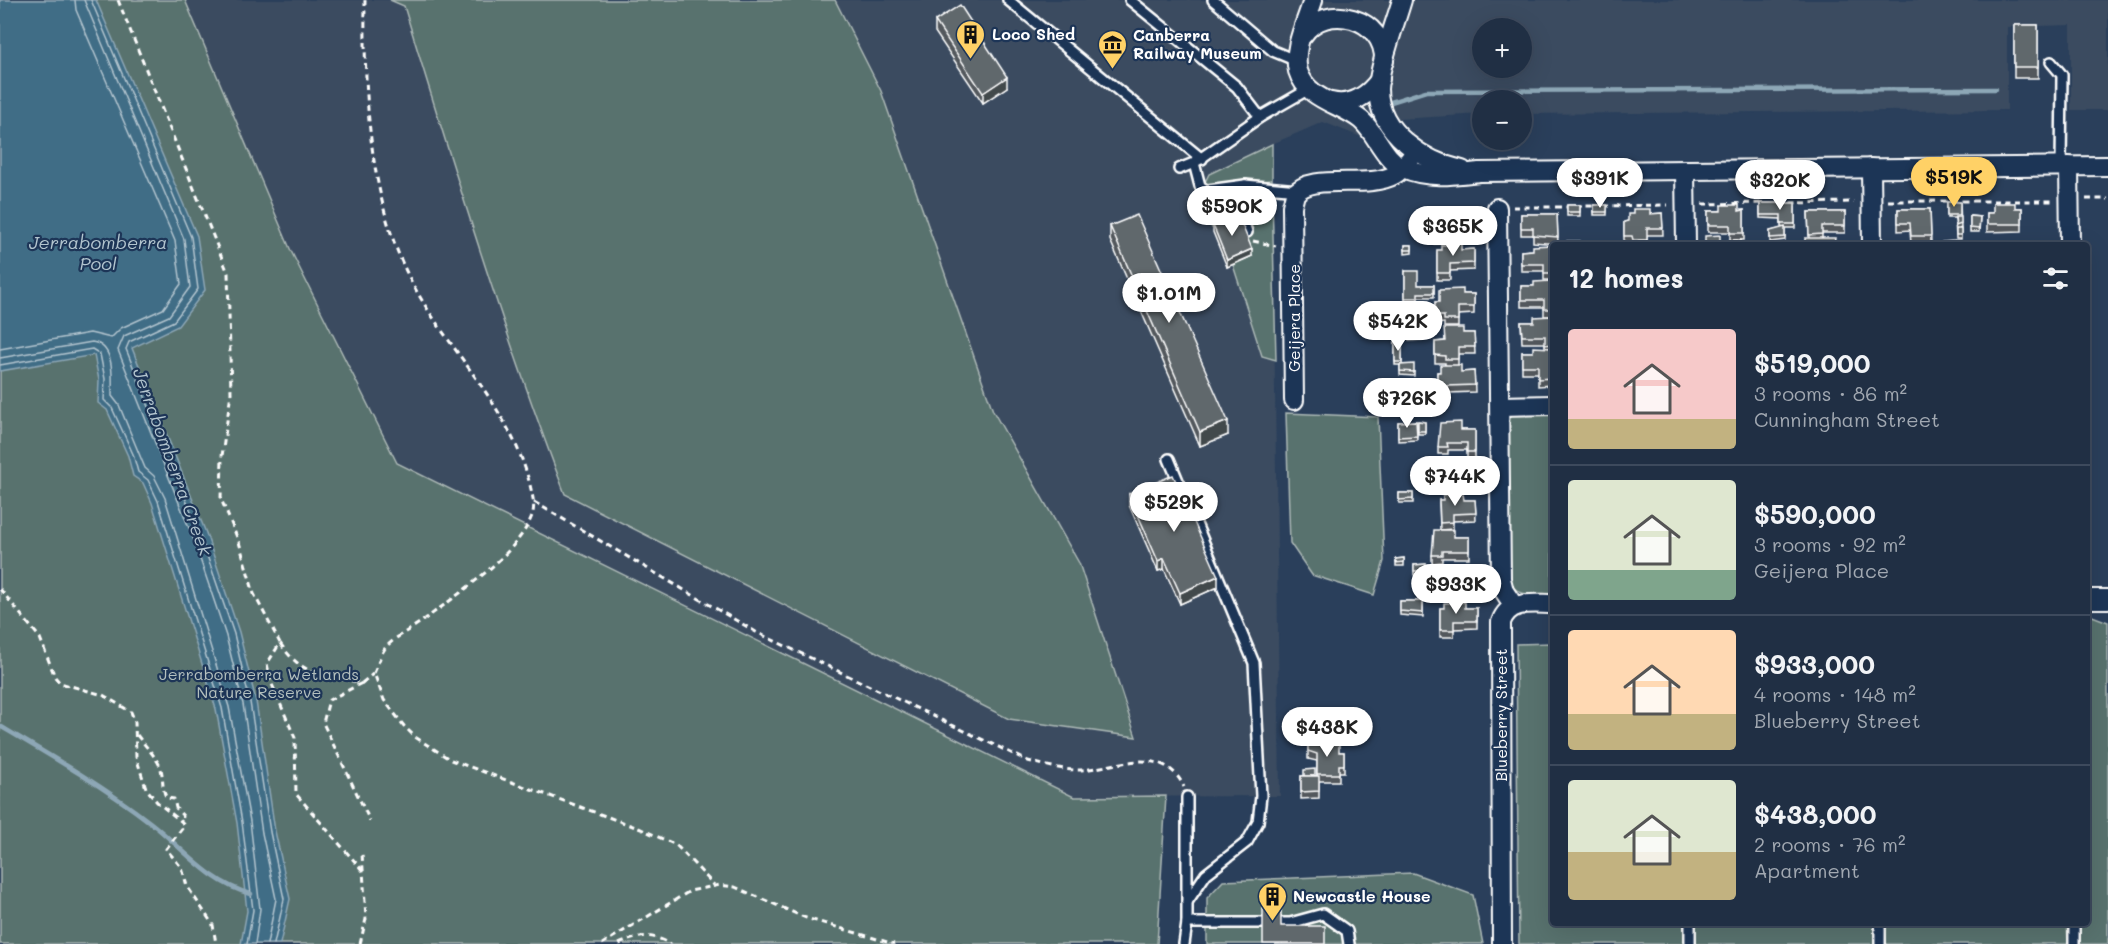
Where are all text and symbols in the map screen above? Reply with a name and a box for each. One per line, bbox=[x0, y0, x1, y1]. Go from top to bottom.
building icon: Loco Shed bbox=[955, 18, 987, 60]
map controls bbox=[1472, 18, 1532, 150]
button: + bbox=[1472, 18, 1532, 78]
place label: Loco Shed bbox=[992, 23, 1075, 44]
place label: Canberra Railway Museum bbox=[1133, 24, 1262, 63]
museum icon: Canberra Railway Museum bbox=[1096, 28, 1128, 70]
button: − bbox=[1472, 90, 1532, 150]
pin: $519K bbox=[1912, 157, 1996, 208]
pin: $391K bbox=[1558, 158, 1642, 209]
pin: $320K bbox=[1738, 160, 1822, 211]
text: $519K bbox=[1925, 163, 1983, 189]
text: $391K bbox=[1571, 164, 1629, 190]
text: $320K bbox=[1749, 166, 1811, 192]
pin: $590K bbox=[1190, 186, 1274, 237]
text: $590K bbox=[1201, 192, 1263, 218]
pin: $365K bbox=[1411, 206, 1495, 257]
text: $365K bbox=[1422, 212, 1484, 238]
water label: Jerrabomberra Pool bbox=[29, 230, 167, 275]
text: 12 homes bbox=[1568, 261, 1684, 295]
icon: filters bbox=[2039, 262, 2072, 295]
street label: Geijera Place bbox=[1283, 264, 1304, 372]
pin: $1.01M bbox=[1120, 273, 1218, 324]
text: $1.01M bbox=[1136, 279, 1202, 305]
pin: $542K bbox=[1356, 301, 1440, 352]
text: $542K bbox=[1367, 307, 1429, 333]
text: $519,000 bbox=[1754, 346, 1871, 380]
icon: home bbox=[1616, 353, 1688, 425]
water label: Jerrabomberra Creek bbox=[128, 364, 218, 559]
pin: $726K bbox=[1365, 378, 1449, 429]
text: 3 rooms · 86 m² bbox=[1754, 380, 1907, 406]
text: $726K bbox=[1377, 384, 1437, 410]
text: Cunningham Street bbox=[1754, 406, 1940, 432]
pin: $744K bbox=[1413, 456, 1497, 507]
text: $744K bbox=[1424, 462, 1486, 488]
pin: $529K bbox=[1132, 482, 1216, 533]
text: $529K bbox=[1144, 488, 1204, 514]
text: $590,000 bbox=[1754, 497, 1876, 531]
icon: home bbox=[1616, 504, 1688, 576]
text: 3 rooms · 92 m² bbox=[1754, 531, 1906, 557]
text: Geijera Place bbox=[1754, 557, 1889, 583]
pin: $933K bbox=[1414, 564, 1498, 615]
text: $933K bbox=[1425, 570, 1487, 596]
text: $933,000 bbox=[1754, 647, 1875, 681]
street label: Blueberry Street bbox=[1490, 648, 1511, 782]
icon: home bbox=[1616, 654, 1688, 726]
park label: Jerrabomberra Wetlands Nature Reserve bbox=[159, 663, 359, 702]
text: 4 rooms · 148 m² bbox=[1754, 681, 1916, 707]
pin: $438K bbox=[1285, 707, 1369, 758]
text: Blueberry Street bbox=[1754, 707, 1920, 733]
text: $438K bbox=[1296, 713, 1358, 739]
text: $438,000 bbox=[1754, 797, 1876, 831]
icon: home bbox=[1616, 804, 1688, 876]
text: 2 rooms · 76 m² bbox=[1754, 831, 1906, 857]
text: Apartment bbox=[1754, 857, 1860, 883]
building icon: Newcastle House bbox=[1256, 880, 1288, 922]
place label: Newcastle House bbox=[1293, 885, 1431, 906]

